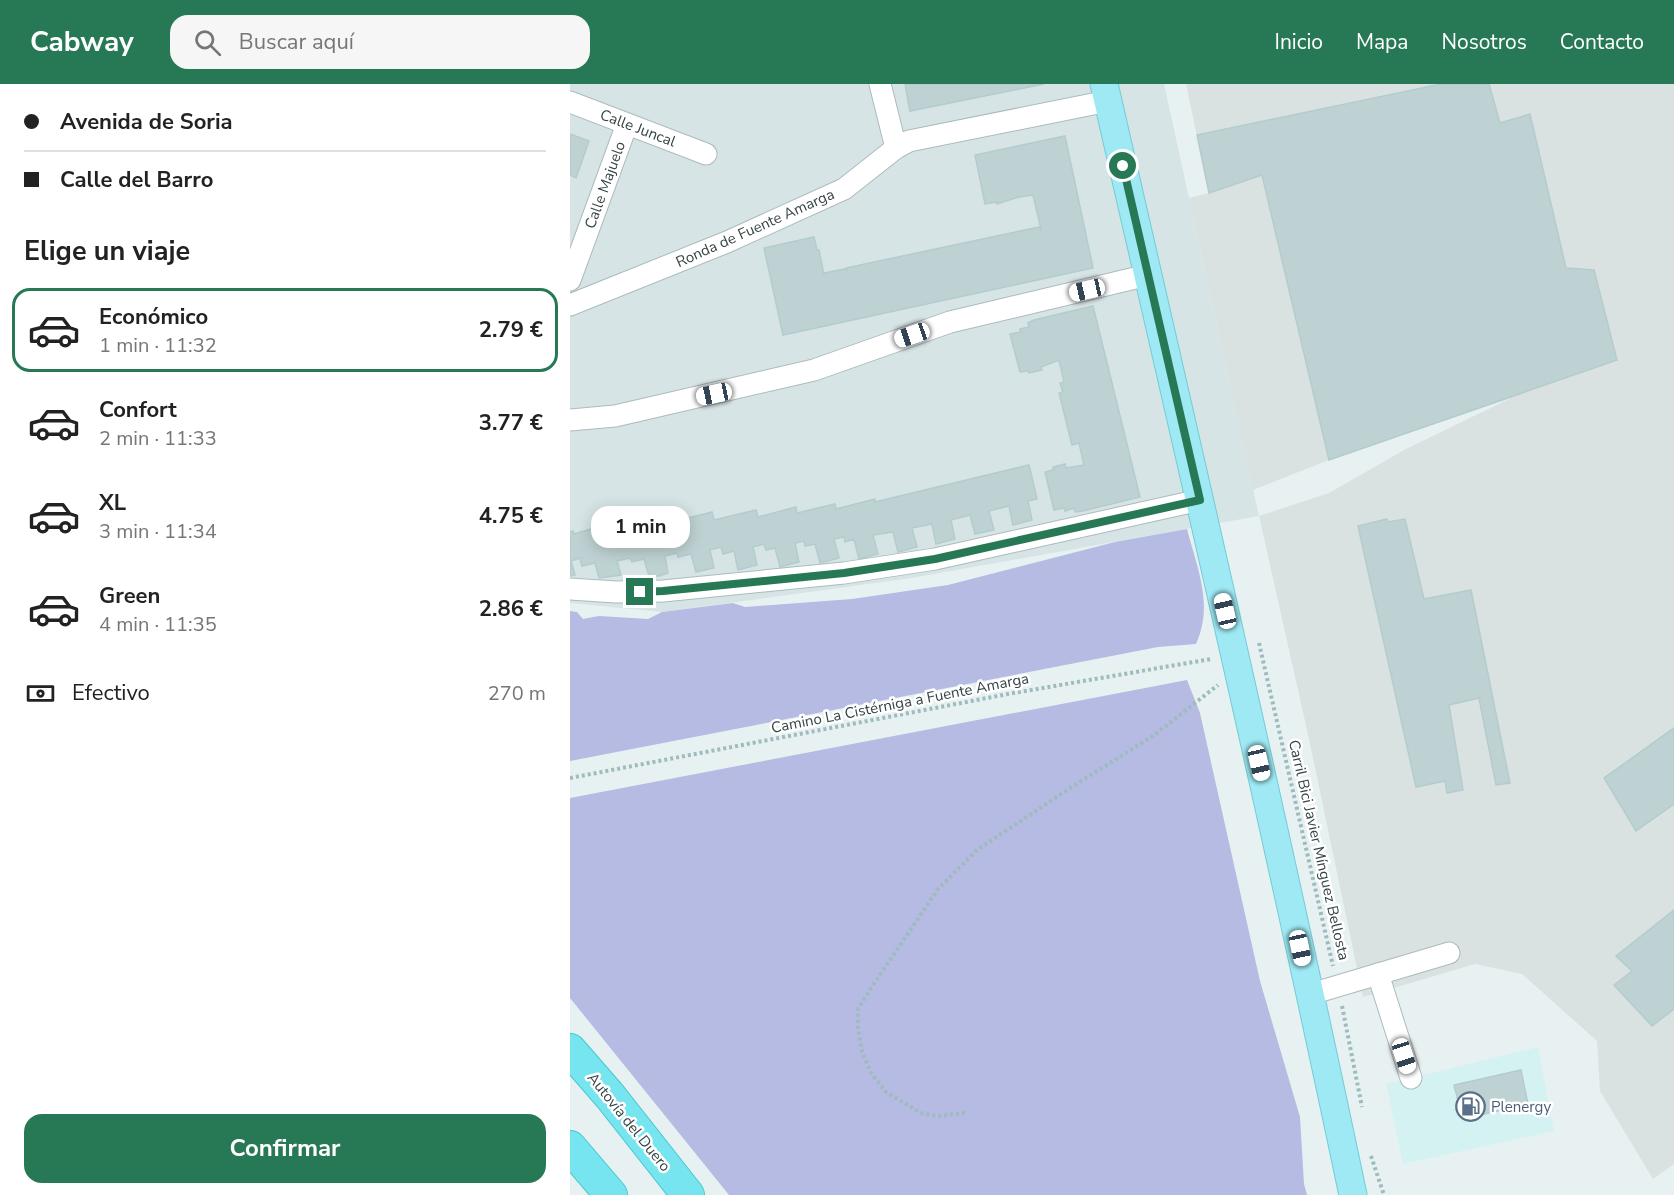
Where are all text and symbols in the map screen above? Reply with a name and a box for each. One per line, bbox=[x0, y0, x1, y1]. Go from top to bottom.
search box bbox=[170, 15, 590, 69]
text: Cabway bbox=[30, 23, 134, 61]
icon: search bbox=[191, 26, 224, 59]
text: Buscar aquí bbox=[239, 27, 354, 57]
text: Inicio bbox=[1275, 28, 1323, 56]
text: Mapa bbox=[1356, 28, 1408, 56]
text: Nosotros bbox=[1441, 28, 1527, 56]
text: Contacto bbox=[1560, 28, 1644, 56]
street label: Calle Juncal bbox=[597, 104, 679, 152]
text: Avenida de Soria bbox=[60, 107, 233, 137]
street label: Calle Majuelo bbox=[580, 138, 630, 232]
route start bbox=[1109, 152, 1136, 179]
text: Calle del Barro bbox=[60, 165, 213, 195]
street label: Ronda de Fuente Amarga bbox=[673, 184, 837, 272]
text: Elige un viaje bbox=[24, 233, 190, 270]
car bbox=[1067, 277, 1107, 303]
text: Económico bbox=[99, 302, 208, 332]
icon: car bbox=[27, 303, 81, 357]
text: 2.79 € bbox=[479, 315, 543, 345]
car bbox=[892, 321, 932, 349]
text: 1 min · 11:32 bbox=[99, 332, 217, 359]
car bbox=[695, 381, 733, 407]
text: Confort bbox=[99, 395, 177, 425]
icon: car bbox=[27, 396, 81, 450]
text: 3.77 € bbox=[479, 408, 543, 438]
text: 2 min · 11:33 bbox=[99, 425, 217, 452]
text: XL bbox=[99, 488, 126, 518]
icon: car bbox=[27, 489, 81, 543]
text: 4.75 € bbox=[479, 501, 543, 531]
callout: 1 min bbox=[590, 505, 689, 547]
text: 1 min bbox=[615, 513, 666, 540]
text: 3 min · 11:34 bbox=[99, 518, 217, 545]
route end bbox=[626, 578, 653, 605]
text: Green bbox=[99, 581, 160, 611]
icon: car bbox=[27, 582, 81, 636]
car bbox=[1212, 591, 1238, 631]
text: 2.86 € bbox=[479, 594, 543, 624]
text: 4 min · 11:35 bbox=[99, 611, 217, 638]
street label: Camino La Cistérniga a Fuente Amarga bbox=[769, 668, 1031, 738]
icon: cash bbox=[24, 677, 57, 710]
text: Efectivo bbox=[72, 678, 150, 708]
text: 270 m bbox=[488, 680, 546, 707]
street label: Carril Bici Javier Mínguez Bellosta bbox=[1284, 738, 1354, 962]
car bbox=[1246, 743, 1272, 783]
car bbox=[1287, 929, 1313, 967]
car bbox=[1390, 1036, 1418, 1076]
street label: Autovía del Duero bbox=[583, 1068, 675, 1176]
fuel station icon: Plenergy bbox=[1454, 1091, 1486, 1123]
place label: Plenergy bbox=[1491, 1097, 1551, 1117]
button: Confirmar bbox=[24, 1114, 546, 1183]

